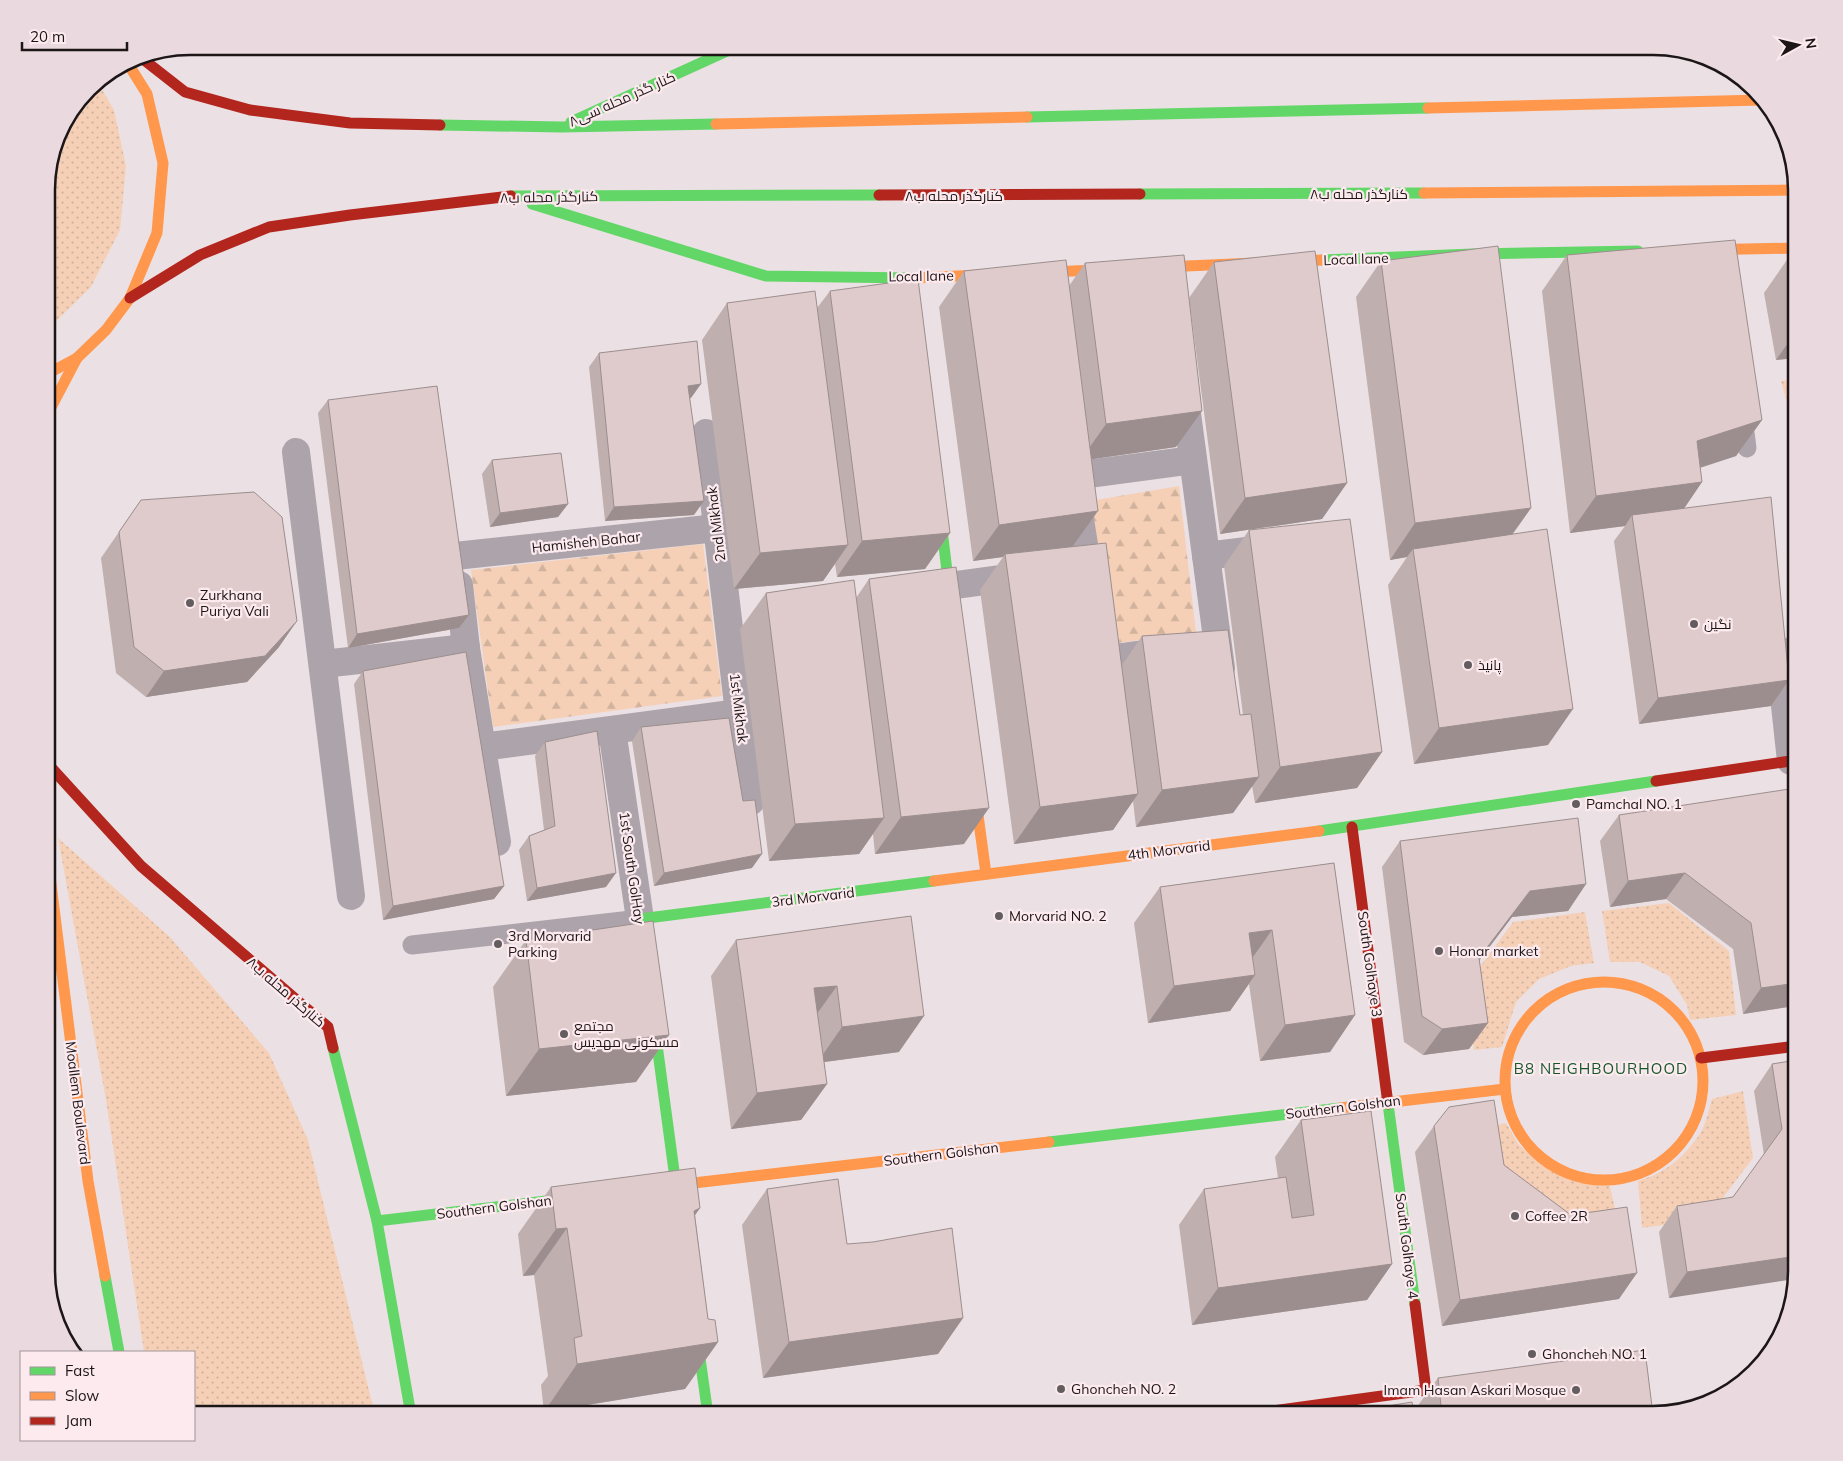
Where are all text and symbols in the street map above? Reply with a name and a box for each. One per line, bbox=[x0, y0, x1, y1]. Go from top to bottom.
scale bar bbox=[22, 20, 128, 52]
north arrow bbox=[1773, 20, 1823, 70]
text: 20 m bbox=[30, 27, 65, 46]
text: N bbox=[1801, 37, 1821, 50]
street label: کنار گذر محله سی۸ bbox=[566, 67, 678, 131]
street label: کنارگذر محله ب۸ bbox=[1310, 185, 1408, 203]
street label: کنارگذر محله ب۸ bbox=[500, 187, 598, 207]
street label: کنارگذر محله ب۸ bbox=[905, 187, 1003, 205]
street label: Local lane bbox=[1323, 249, 1389, 269]
street label: Local lane bbox=[888, 266, 954, 286]
street label: 2nd Mikhak bbox=[702, 485, 730, 562]
street label: Hamisheh Bahar bbox=[531, 527, 642, 557]
place label: Zurkhana Puriya Vali bbox=[200, 586, 269, 620]
marker: Zurkhana Puriya Vali bbox=[184, 597, 196, 609]
place label: نگین bbox=[1704, 615, 1732, 633]
marker: نگین bbox=[1688, 618, 1700, 630]
place label: پانیذ bbox=[1478, 656, 1501, 675]
marker: پانیذ bbox=[1462, 659, 1474, 671]
street label: 1st Mikhak bbox=[726, 672, 752, 745]
place label: Pamchal NO. 1 bbox=[1586, 795, 1682, 813]
marker: Pamchal NO. 1 bbox=[1570, 798, 1582, 810]
street label: 1st South GolHay bbox=[615, 811, 649, 926]
street label: 4th Morvarid bbox=[1127, 836, 1211, 864]
street label: 3rd Morvarid bbox=[770, 883, 856, 911]
place label: Morvarid NO. 2 bbox=[1009, 907, 1107, 925]
marker: Morvarid NO. 2 bbox=[993, 910, 1005, 922]
street label: South Golhaye 3 bbox=[1354, 910, 1386, 1018]
place label: 3rd Morvarid Parking bbox=[508, 927, 591, 961]
marker: 3rd Morvarid Parking bbox=[492, 938, 504, 950]
place label: Honar market bbox=[1449, 942, 1538, 960]
marker: Honar market bbox=[1433, 945, 1445, 957]
street label: کنارگذر محله ب۸ bbox=[243, 953, 329, 1031]
place label: مجتمع مسکونی مهدیس bbox=[574, 1017, 679, 1051]
marker: مجتمع مسکونی مهدیس bbox=[558, 1028, 570, 1040]
street label: Moallem Boulevard bbox=[62, 1040, 94, 1166]
district label: B8 NEIGHBOURHOOD bbox=[1514, 1059, 1688, 1078]
street label: Southern Golshan bbox=[1284, 1091, 1402, 1123]
street label: Southern Golshan bbox=[882, 1138, 1000, 1170]
street label: Southern Golshan bbox=[435, 1191, 553, 1223]
street label: South Golhaye 4 bbox=[1392, 1192, 1423, 1301]
place label: Coffee 2R bbox=[1525, 1207, 1588, 1225]
marker: Coffee 2R bbox=[1509, 1210, 1521, 1222]
place label: Ghoncheh NO. 1 bbox=[1542, 1345, 1647, 1363]
marker: Ghoncheh NO. 1 bbox=[1526, 1348, 1538, 1360]
legend bbox=[20, 1351, 195, 1441]
text: Fast bbox=[65, 1361, 95, 1380]
place label: Ghoncheh NO. 2 bbox=[1071, 1380, 1176, 1398]
place label: Imam Hasan Askari Mosque bbox=[1384, 1381, 1566, 1399]
marker: Ghoncheh NO. 2 bbox=[1055, 1383, 1067, 1395]
marker: Imam Hasan Askari Mosque bbox=[1570, 1384, 1582, 1396]
text: Slow bbox=[65, 1386, 99, 1405]
text: Jam bbox=[65, 1411, 92, 1430]

